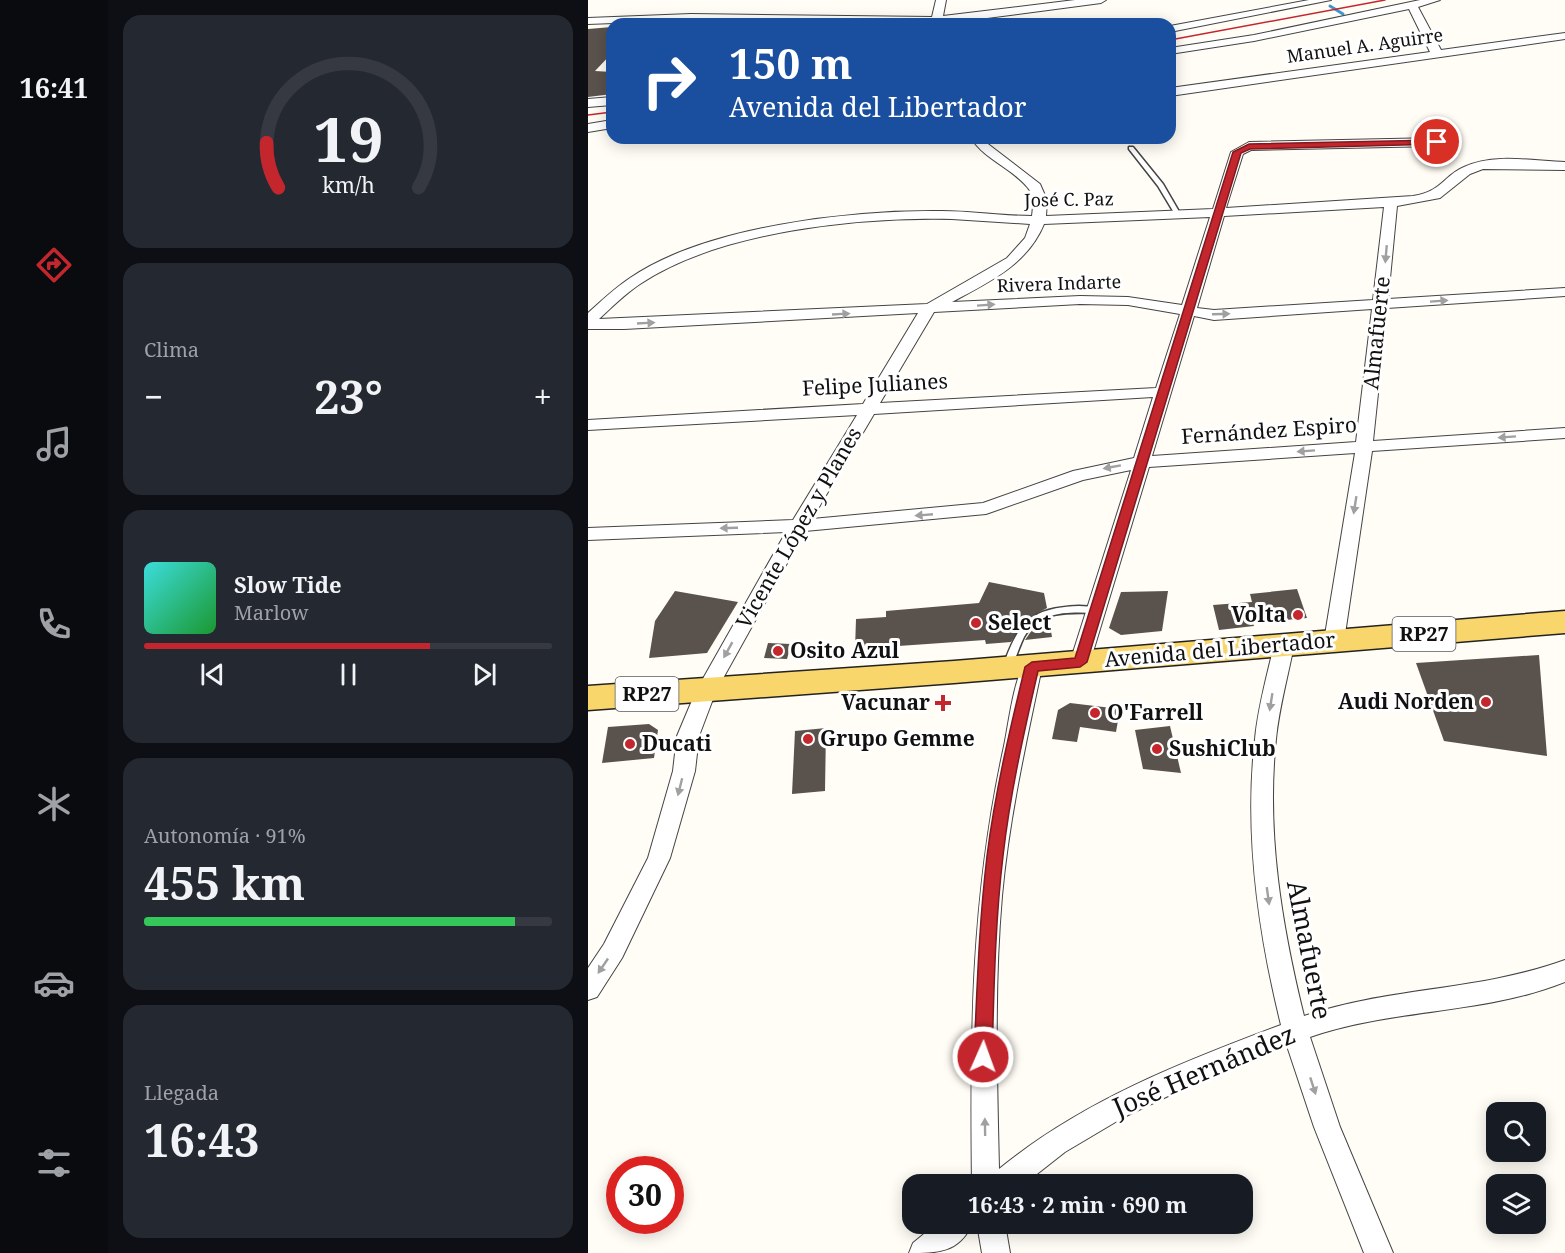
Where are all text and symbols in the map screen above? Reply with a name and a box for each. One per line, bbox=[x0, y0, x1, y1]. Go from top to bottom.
street label: Manuel A. Aguirre bbox=[1285, 22, 1445, 68]
text: 150 m bbox=[729, 34, 853, 91]
icon: right bbox=[630, 42, 708, 120]
text: 16:41 bbox=[19, 69, 89, 106]
text: Avenida del Libertador bbox=[729, 88, 1027, 125]
text: 19 bbox=[313, 95, 383, 180]
pin bbox=[1411, 116, 1462, 167]
icon: arrive bbox=[1420, 125, 1453, 158]
text: km/h bbox=[322, 171, 375, 200]
street label: José C. Paz bbox=[1023, 186, 1114, 212]
icon: directions bbox=[33, 244, 75, 286]
one-way arrow bbox=[1381, 245, 1391, 264]
street label: Rivera Indarte bbox=[996, 269, 1122, 297]
street label: Almafuerte bbox=[1356, 275, 1396, 391]
one-way arrow bbox=[1430, 296, 1449, 306]
one-way arrow bbox=[976, 301, 995, 310]
one-way arrow bbox=[832, 309, 851, 318]
one-way arrow bbox=[1212, 309, 1231, 319]
one-way arrow bbox=[637, 319, 656, 328]
text: Clima bbox=[144, 336, 199, 363]
text: 23° bbox=[314, 366, 383, 427]
street label: Felipe Julianes bbox=[801, 366, 948, 402]
text: − bbox=[144, 374, 163, 419]
text: + bbox=[534, 374, 552, 419]
street label: Fernández Espiro bbox=[1180, 410, 1358, 450]
street label: Vicente López y Planes bbox=[729, 422, 867, 633]
icon: music bbox=[33, 423, 75, 465]
one-way arrow bbox=[1497, 432, 1516, 442]
one-way arrow bbox=[1296, 446, 1315, 456]
one-way arrow bbox=[1102, 463, 1121, 472]
one-way arrow bbox=[1351, 495, 1360, 514]
one-way arrow bbox=[914, 510, 933, 520]
one-way arrow bbox=[720, 524, 739, 533]
text: Slow Tide bbox=[234, 569, 342, 599]
text: Marlow bbox=[234, 599, 308, 626]
place label: Volta bbox=[1231, 600, 1286, 628]
icon: phone bbox=[33, 603, 75, 645]
place label: Select bbox=[988, 608, 1052, 636]
marker: Volta bbox=[1291, 608, 1305, 622]
marker: Select bbox=[969, 616, 983, 630]
road number: RP27 bbox=[1392, 617, 1456, 651]
street label: Avenida del Libertador bbox=[1103, 625, 1337, 673]
place label: Osito Azul bbox=[790, 636, 900, 664]
one-way arrow bbox=[723, 641, 733, 658]
marker: Osito Azul bbox=[771, 644, 785, 658]
icon: previous bbox=[196, 658, 229, 691]
icon: pause bbox=[332, 658, 365, 691]
icon: next bbox=[468, 658, 501, 691]
road number: RP27 bbox=[616, 677, 678, 711]
place label: Audi Norden bbox=[1338, 687, 1474, 715]
place label: Vacunar bbox=[841, 688, 930, 716]
one-way arrow bbox=[1266, 693, 1275, 712]
marker: Vacunar bbox=[934, 694, 952, 712]
marker: Audi Norden bbox=[1479, 695, 1493, 709]
place label: O'Farrell bbox=[1107, 698, 1204, 726]
marker: O'Farrell bbox=[1088, 706, 1102, 720]
place label: Grupo Gemme bbox=[820, 724, 975, 752]
place label: Ducati bbox=[642, 729, 712, 757]
marker: Grupo Gemme bbox=[801, 732, 815, 746]
place label: SushiClub bbox=[1169, 734, 1276, 762]
marker: Ducati bbox=[623, 737, 637, 751]
marker: SushiClub bbox=[1150, 742, 1164, 756]
one-way arrow bbox=[674, 778, 684, 797]
icon: climate bbox=[33, 783, 75, 825]
text: Autonomía · 91% bbox=[144, 822, 306, 849]
text: 455 km bbox=[144, 852, 305, 913]
street label: Almafuerte bbox=[1279, 877, 1341, 1022]
one-way arrow bbox=[1264, 887, 1273, 906]
one-way arrow bbox=[598, 957, 609, 974]
icon: car bbox=[33, 962, 75, 1004]
street label: José Hernández bbox=[1106, 1015, 1300, 1125]
position arrow bbox=[951, 1025, 1015, 1089]
one-way arrow bbox=[1308, 1077, 1318, 1095]
text: Llegada bbox=[144, 1079, 219, 1106]
map controls bbox=[1486, 1102, 1546, 1234]
button: search bbox=[1486, 1102, 1546, 1162]
text: 16:43 bbox=[144, 1109, 259, 1170]
one-way arrow bbox=[980, 1117, 990, 1136]
icon: filters bbox=[33, 1142, 75, 1184]
speed limit sign: 30 bbox=[606, 1156, 684, 1234]
button: layers bbox=[1486, 1174, 1546, 1234]
text: 16:43 · 2 min · 690 m bbox=[968, 1189, 1187, 1219]

